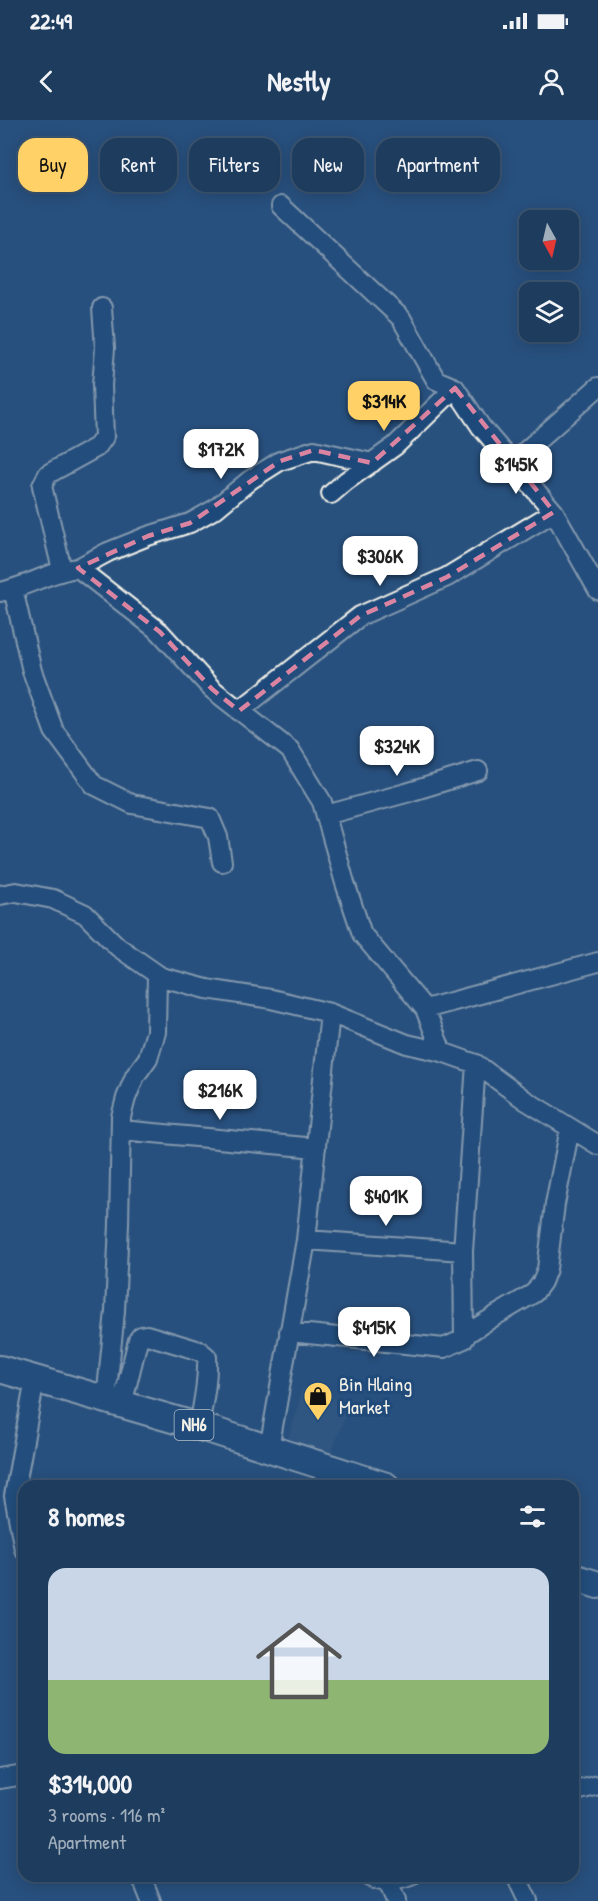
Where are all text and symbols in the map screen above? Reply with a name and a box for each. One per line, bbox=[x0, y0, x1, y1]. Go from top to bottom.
text: 22:49 bbox=[30, 6, 72, 36]
text: Nestly bbox=[267, 63, 331, 99]
icon: back bbox=[30, 65, 63, 98]
icon: person bbox=[535, 65, 568, 98]
chip: Buy bbox=[18, 138, 88, 192]
chip: Rent bbox=[100, 138, 177, 192]
chip: Filters bbox=[189, 138, 280, 192]
chip: New bbox=[292, 138, 364, 192]
chip: Apartment bbox=[376, 138, 500, 192]
north arrow bbox=[519, 210, 579, 270]
map controls bbox=[519, 210, 579, 342]
button: layers bbox=[519, 282, 579, 342]
pin: $314K bbox=[342, 381, 426, 432]
text: $314K bbox=[362, 387, 406, 414]
pin: $172K bbox=[179, 429, 263, 480]
text: $172K bbox=[197, 435, 245, 462]
pin: $145K bbox=[474, 444, 558, 495]
text: $145K bbox=[494, 450, 538, 477]
pin: $306K bbox=[338, 536, 422, 587]
text: $306K bbox=[357, 542, 403, 569]
pin: $324K bbox=[355, 726, 439, 777]
text: $324K bbox=[374, 732, 420, 759]
pin: $216K bbox=[178, 1070, 262, 1121]
text: $216K bbox=[197, 1076, 243, 1103]
pin: $401K bbox=[344, 1176, 428, 1227]
text: $401K bbox=[364, 1182, 408, 1209]
pin: $415K bbox=[332, 1307, 416, 1358]
text: $415K bbox=[352, 1313, 396, 1340]
place label: Bin Hlaing Market bbox=[339, 1370, 412, 1420]
shop icon: Bin Hlaing Market bbox=[302, 1380, 334, 1422]
road number: NH6 bbox=[174, 1410, 214, 1440]
text: 8 homes bbox=[48, 1499, 125, 1534]
icon: filters bbox=[516, 1500, 549, 1533]
icon: home bbox=[245, 1607, 353, 1715]
text: $314,000 bbox=[48, 1766, 132, 1801]
text: 3 rooms · 116 m² bbox=[48, 1801, 165, 1828]
text: Apartment bbox=[48, 1828, 126, 1855]

